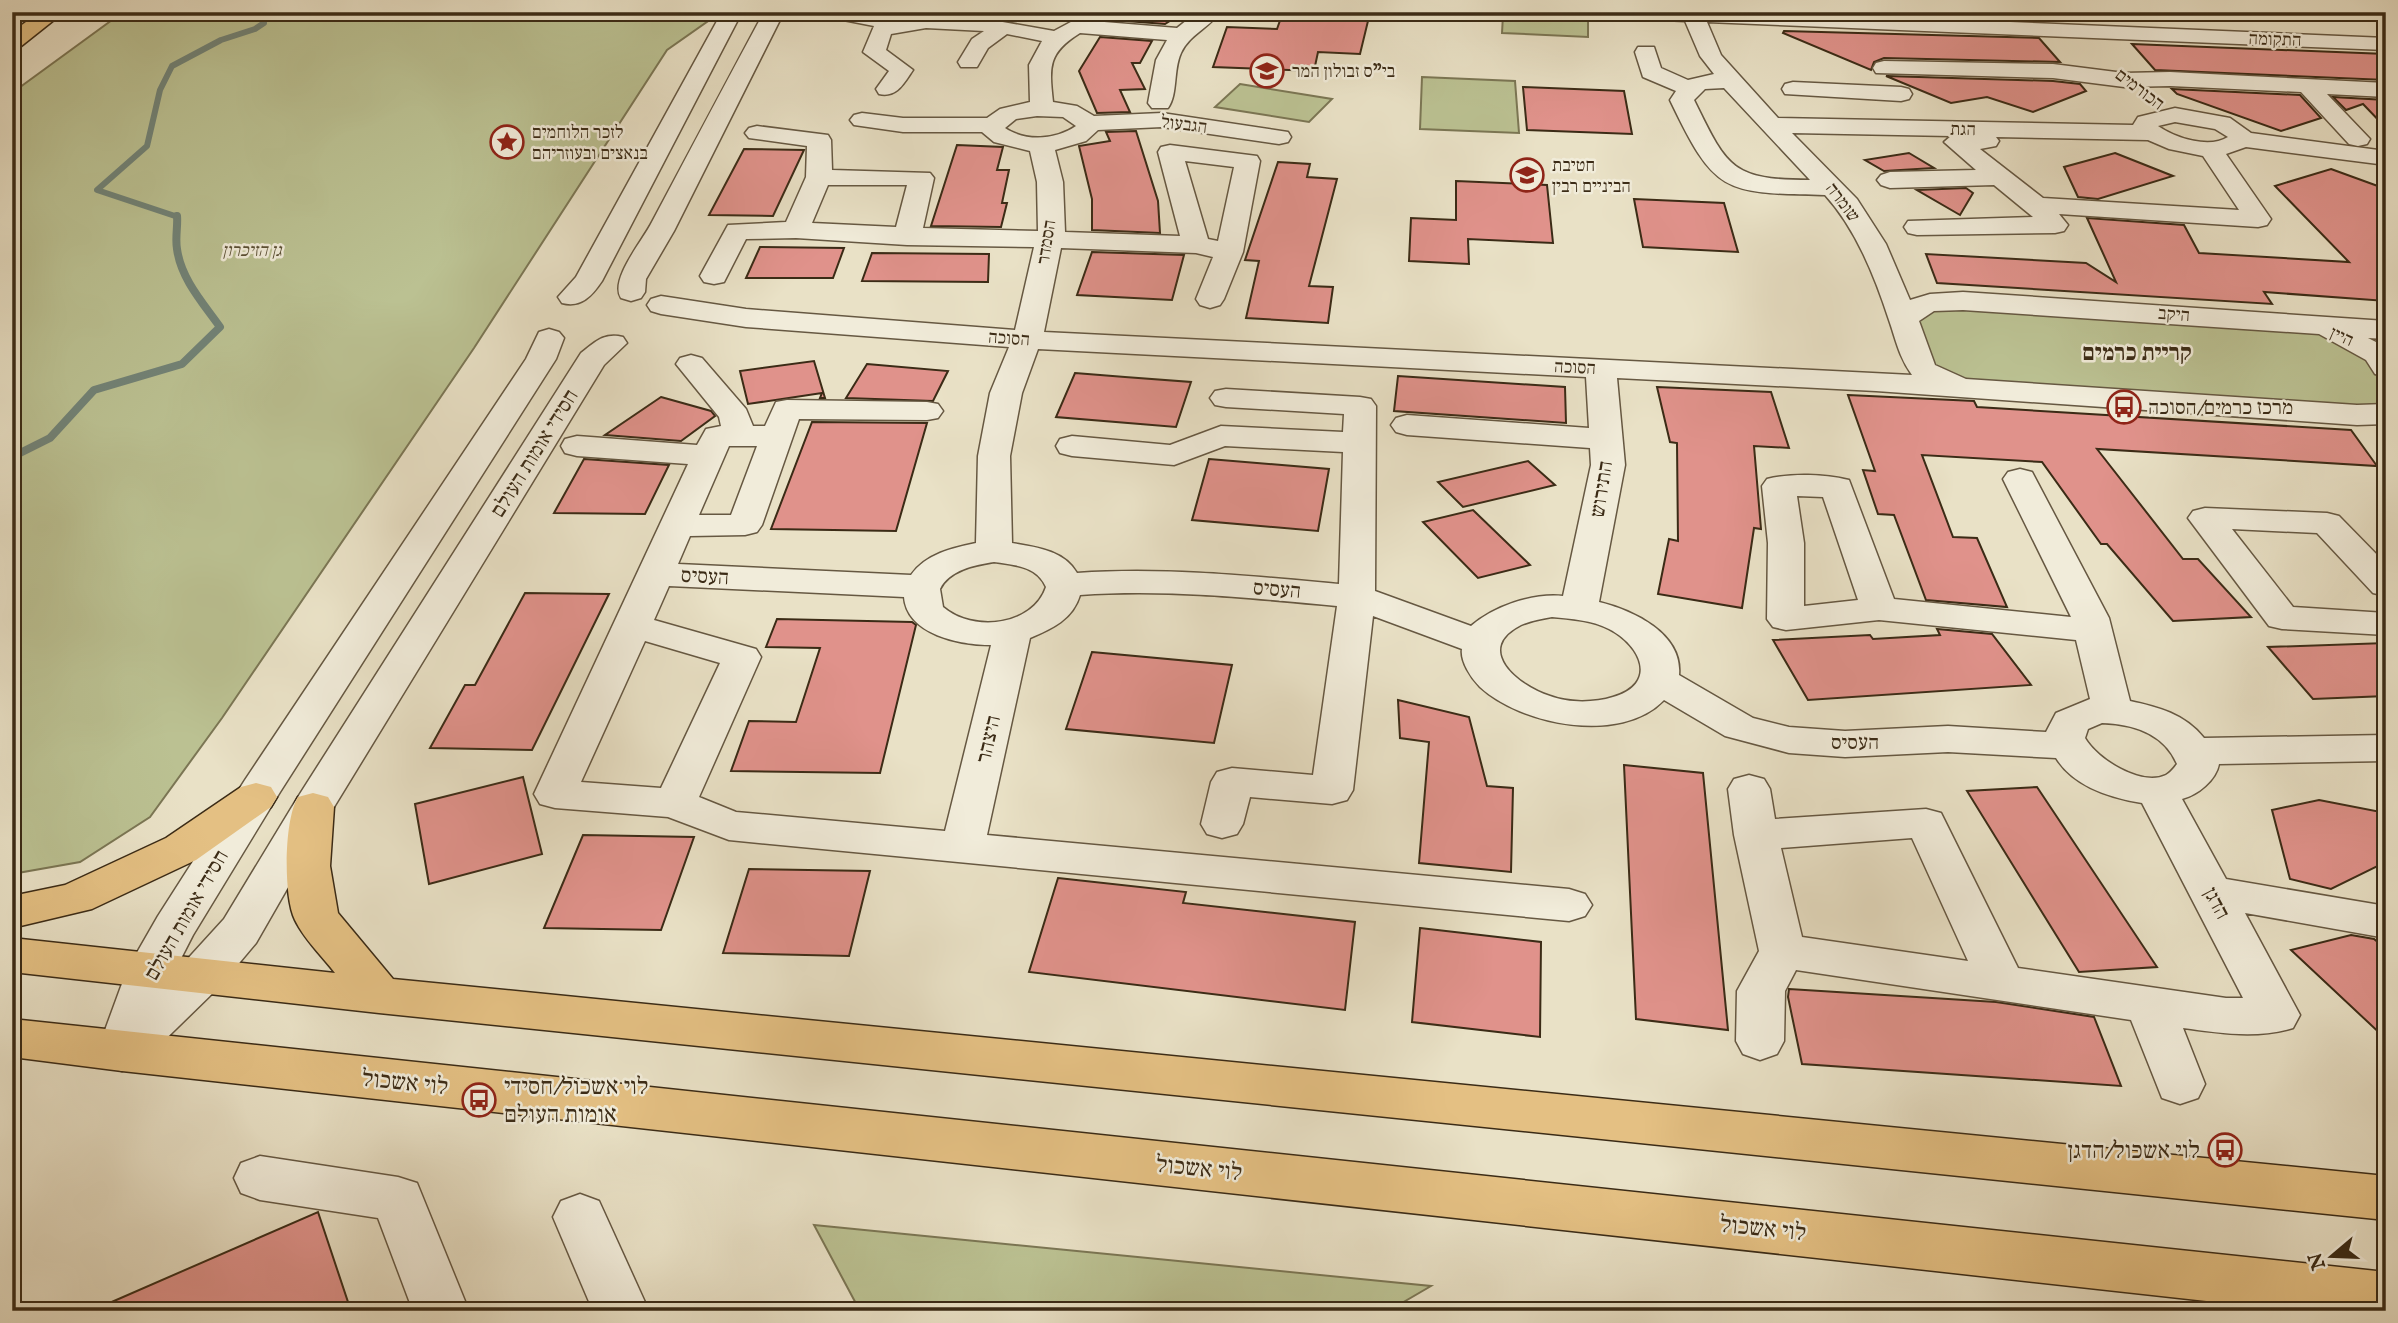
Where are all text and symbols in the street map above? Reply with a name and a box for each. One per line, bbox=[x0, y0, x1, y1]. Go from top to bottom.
street label: התקומה bbox=[2248, 28, 2302, 53]
school or university icon: בי"ס זבולון המר bbox=[1248, 52, 1286, 90]
place label: בי"ס זבולון המר bbox=[1292, 61, 1396, 84]
street label: הכורמים bbox=[2110, 64, 2168, 116]
street label: הגבעול bbox=[1159, 111, 1208, 140]
street label: הגת bbox=[1950, 119, 1976, 142]
place label: לזכר הלוחמים בנאצים ובעוזריהם bbox=[532, 122, 648, 166]
place icon: לזכר הלוחמים בנאצים ובעוזריהם bbox=[488, 123, 526, 161]
place label: חטיבת הביניים רבין bbox=[1552, 155, 1631, 199]
school or university icon: חטיבת הביניים רבין bbox=[1508, 156, 1546, 194]
street label: שומרה bbox=[1819, 178, 1864, 227]
street label: הסמדר bbox=[1033, 218, 1062, 266]
park label: גן הזיכרון bbox=[222, 240, 283, 263]
street label: היקב bbox=[2157, 303, 2191, 328]
street label: היין bbox=[2326, 322, 2357, 353]
street label: הסוכה bbox=[987, 327, 1031, 352]
district label: קריית כרמים bbox=[2082, 339, 2192, 368]
street label: הסוכה bbox=[1553, 356, 1596, 381]
street label: חסידי אומות העולם bbox=[485, 385, 585, 523]
bus stop icon: מרכז כרמים/הסוכה bbox=[2105, 388, 2143, 426]
place label: מרכז כרמים/הסוכה bbox=[2148, 395, 2293, 422]
street label: התירוש bbox=[1585, 459, 1620, 519]
street label: העסיס bbox=[680, 563, 730, 592]
street label: העסיס bbox=[1252, 575, 1302, 606]
street label: היצהר bbox=[971, 713, 1008, 766]
street label: העסיס bbox=[1831, 730, 1879, 757]
street label: חסידי אומות העולם bbox=[139, 846, 236, 986]
street label: הדגן bbox=[2196, 883, 2235, 924]
street label: לוי אשכול bbox=[360, 1064, 450, 1103]
place label: לוי אשכול/חסידי אומות העולם bbox=[504, 1072, 648, 1131]
bus stop icon: לוי אשכול/חסידי אומות העולם bbox=[460, 1081, 498, 1119]
bus stop icon: לוי אשכול/הדגן bbox=[2206, 1131, 2244, 1169]
place label: לוי אשכול/הדגן bbox=[2068, 1136, 2200, 1167]
street label: לוי אשכול bbox=[1154, 1150, 1244, 1189]
street label: לוי אשכול bbox=[1718, 1210, 1808, 1249]
north arrow bbox=[2296, 1222, 2366, 1292]
text: N bbox=[2304, 1249, 2332, 1274]

